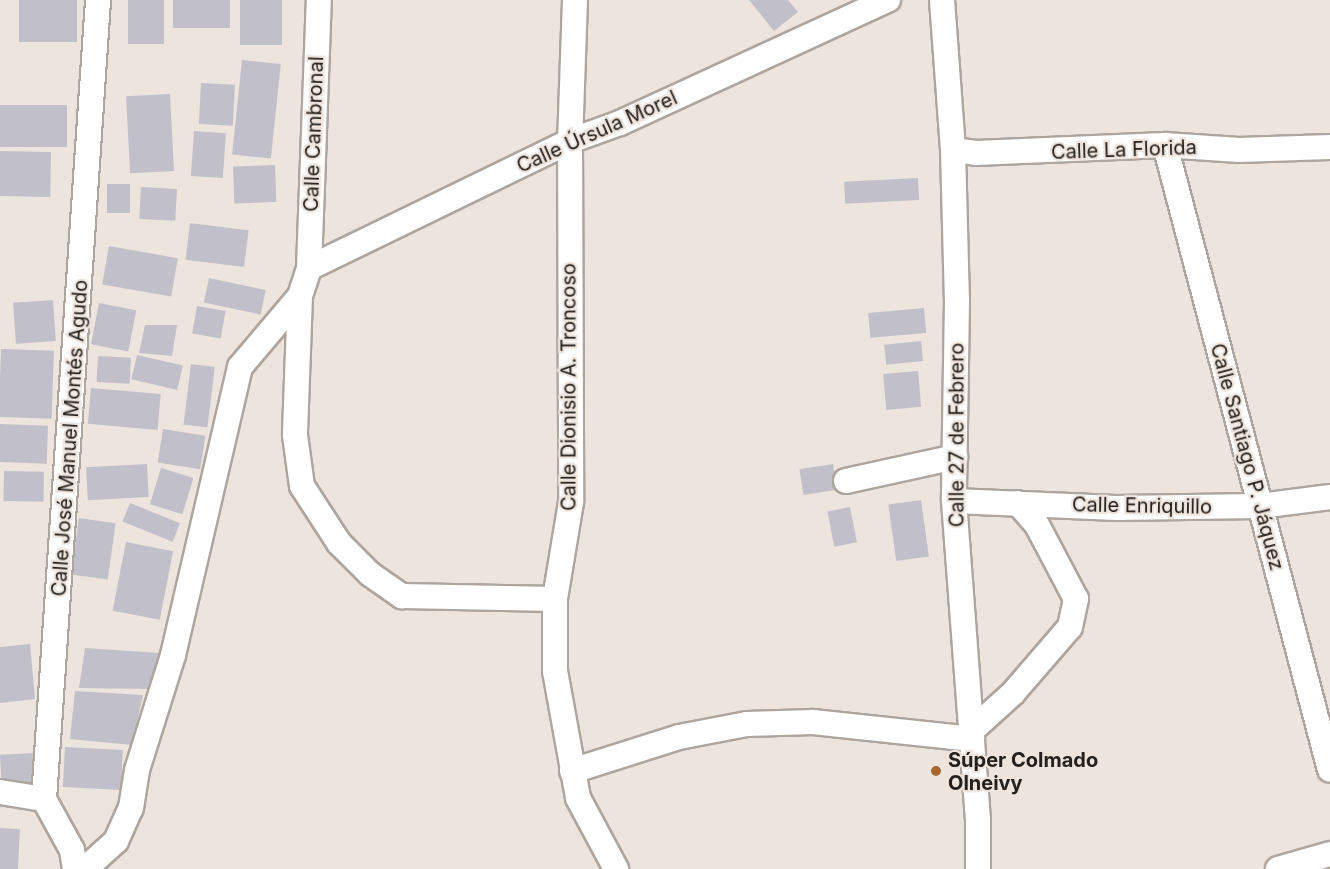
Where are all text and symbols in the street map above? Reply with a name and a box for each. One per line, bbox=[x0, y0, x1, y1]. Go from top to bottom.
street label: Calle Cambronal bbox=[299, 56, 329, 212]
street label: Calle Úrsula Morel bbox=[513, 86, 681, 178]
street label: Calle La Florida bbox=[1051, 135, 1197, 165]
street label: Calle Dionisio A. Troncoso bbox=[557, 263, 581, 511]
street label: Calle José Manuel Montés Agudo bbox=[47, 279, 93, 597]
street label: Calle Santiago P. Jáquez bbox=[1205, 341, 1289, 573]
street label: Calle 27 de Febrero bbox=[945, 343, 969, 527]
street label: Calle Enriquillo bbox=[1072, 493, 1212, 519]
place label: Súper Colmado Olneivy bbox=[948, 748, 1098, 795]
marker: Súper Colmado Olneivy bbox=[929, 764, 943, 778]

